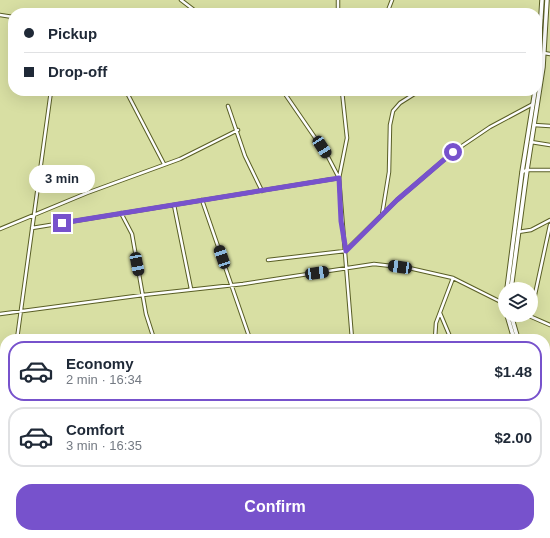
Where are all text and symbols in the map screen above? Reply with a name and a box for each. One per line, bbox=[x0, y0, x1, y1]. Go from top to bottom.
text: Pickup bbox=[48, 25, 97, 42]
text: Drop-off bbox=[48, 63, 107, 80]
car bbox=[310, 134, 334, 160]
route start bbox=[444, 143, 462, 161]
callout: 3 min bbox=[29, 165, 95, 193]
text: 3 min bbox=[45, 171, 79, 186]
route end bbox=[53, 214, 71, 232]
car bbox=[212, 244, 232, 270]
car bbox=[129, 251, 145, 277]
car bbox=[387, 259, 413, 275]
car bbox=[304, 265, 330, 281]
map controls bbox=[498, 282, 538, 322]
button: layers bbox=[498, 282, 538, 322]
icon: car bbox=[18, 353, 54, 389]
text: Economy bbox=[66, 355, 134, 372]
text: $1.48 bbox=[494, 363, 532, 380]
text: 2 min · 16:34 bbox=[66, 372, 142, 387]
icon: car bbox=[18, 419, 54, 455]
text: Comfort bbox=[66, 421, 124, 438]
text: $2.00 bbox=[494, 429, 532, 446]
text: 3 min · 16:35 bbox=[66, 438, 142, 453]
button: Confirm bbox=[16, 484, 534, 530]

